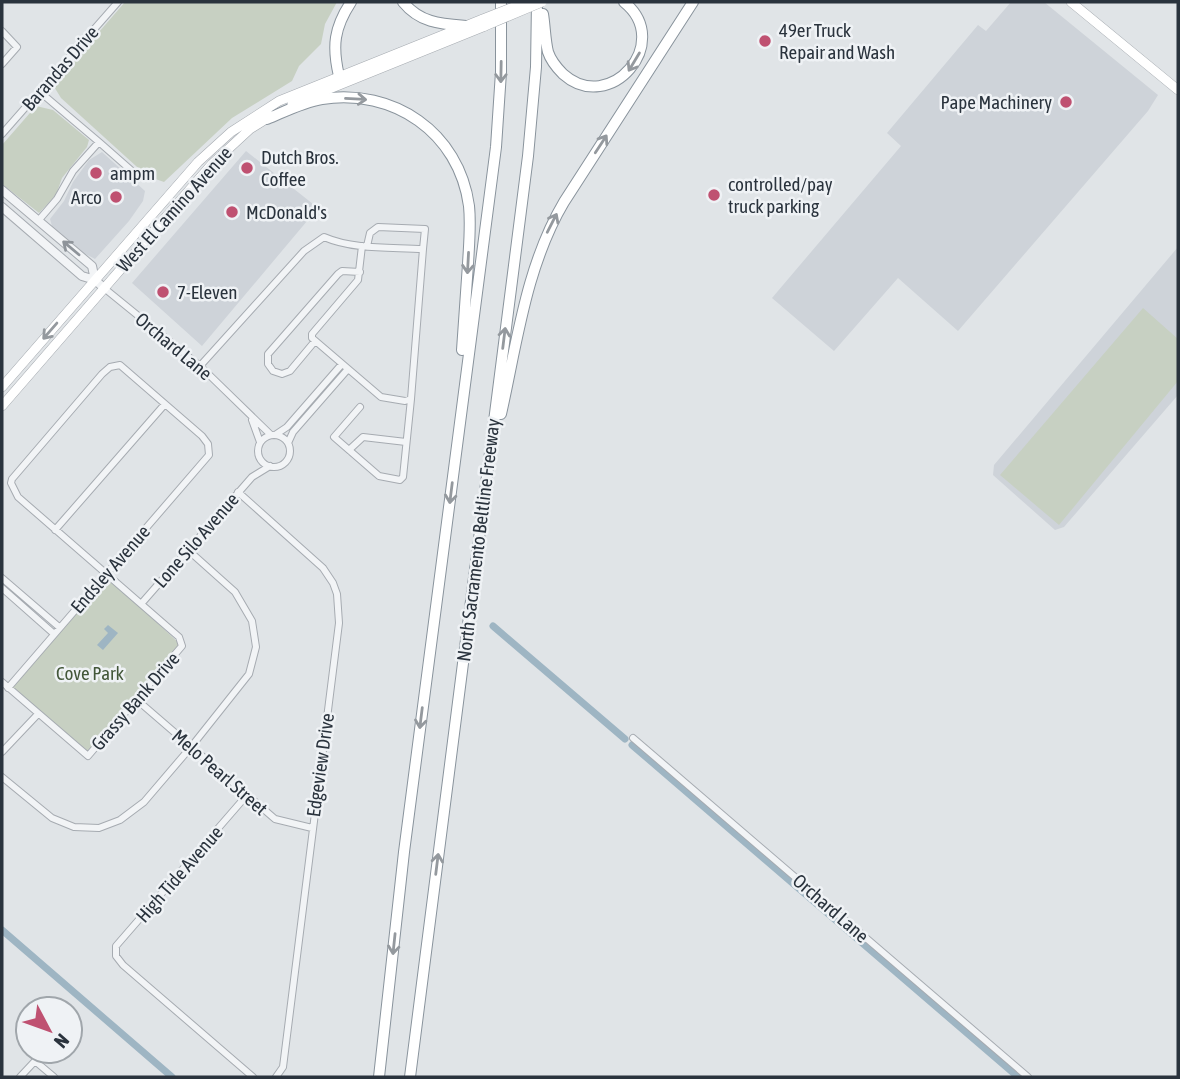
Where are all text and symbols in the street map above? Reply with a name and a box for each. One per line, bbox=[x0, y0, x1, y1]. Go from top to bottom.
place label: 49er Truck Repair and Wash bbox=[779, 19, 895, 63]
street label: Barandas Drive bbox=[17, 21, 103, 115]
marker: 49er Truck Repair and Wash bbox=[757, 33, 773, 49]
one-way arrow bbox=[627, 52, 641, 72]
one-way arrow bbox=[494, 61, 507, 84]
place label: Pape Machinery bbox=[941, 91, 1052, 113]
one-way arrow bbox=[344, 92, 367, 105]
marker: Pape Machinery bbox=[1058, 94, 1074, 110]
one-way arrow bbox=[594, 135, 608, 155]
street label: West El Camino Avenue bbox=[112, 142, 236, 276]
place label: Dutch Bros. Coffee bbox=[261, 146, 339, 190]
marker: Dutch Bros. Coffee bbox=[239, 160, 255, 176]
place label: ampm bbox=[110, 162, 155, 184]
marker: ampm bbox=[88, 165, 104, 181]
place label: controlled/pay truck parking bbox=[728, 173, 833, 217]
place label: Arco bbox=[71, 186, 102, 208]
marker: controlled/pay truck parking bbox=[706, 187, 722, 203]
marker: Arco bbox=[108, 189, 124, 205]
place label: McDonald's bbox=[246, 201, 327, 223]
marker: McDonald's bbox=[224, 204, 240, 220]
one-way arrow bbox=[546, 213, 560, 234]
one-way arrow bbox=[62, 240, 80, 256]
one-way arrow bbox=[461, 252, 474, 275]
place label: 7-Eleven bbox=[177, 281, 238, 303]
marker: 7-Eleven bbox=[155, 284, 171, 300]
street label: Orchard Lane bbox=[131, 308, 217, 384]
one-way arrow bbox=[42, 322, 58, 340]
one-way arrow bbox=[498, 327, 511, 350]
street label: North Sacramento Beltline Freeway bbox=[452, 417, 504, 663]
one-way arrow bbox=[444, 481, 457, 503]
street label: Lone Silo Avenue bbox=[149, 488, 243, 592]
street label: Endsley Avenue bbox=[66, 521, 154, 617]
street label: Grassy Bank Drive bbox=[86, 647, 184, 755]
park label: Cove Park bbox=[56, 662, 125, 684]
one-way arrow bbox=[415, 706, 428, 729]
street label: Edgeview Drive bbox=[302, 712, 338, 818]
street label: Melo Pearl Street bbox=[168, 725, 272, 819]
street label: High Tide Avenue bbox=[131, 821, 227, 927]
one-way arrow bbox=[430, 853, 443, 876]
street label: Orchard Lane bbox=[789, 869, 873, 947]
one-way arrow bbox=[387, 932, 400, 955]
north arrow bbox=[14, 995, 84, 1065]
text: N bbox=[50, 1030, 74, 1053]

